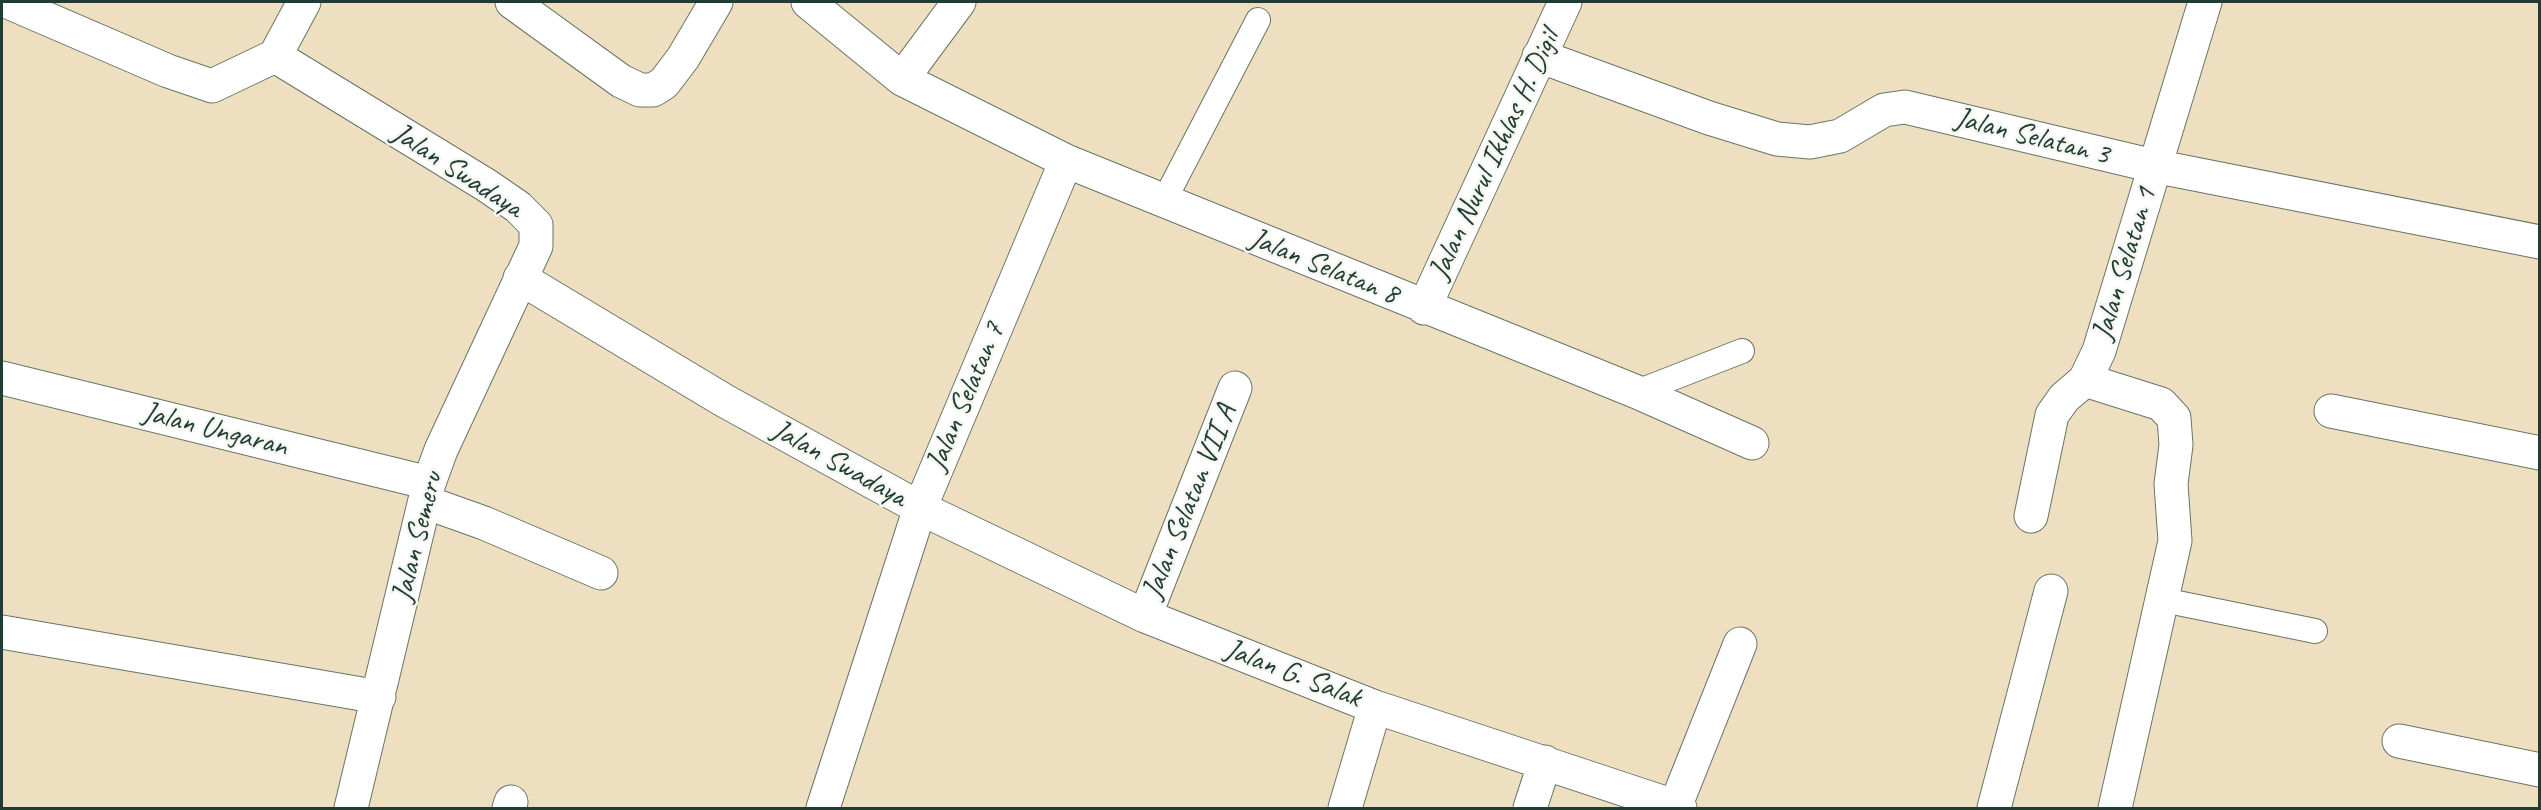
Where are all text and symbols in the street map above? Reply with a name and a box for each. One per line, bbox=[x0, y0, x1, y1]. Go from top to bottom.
street label: Jalan Nurul Ikhlas H. Digil bbox=[1421, 25, 1569, 285]
street label: Jalan Selatan 3 bbox=[1951, 100, 2113, 174]
street label: Jalan Swadaya bbox=[385, 115, 529, 227]
street label: Jalan Selatan 1 bbox=[2085, 183, 2165, 345]
street label: Jalan Selatan 8 bbox=[1244, 221, 1404, 313]
street label: Jalan Selatan 7 bbox=[919, 317, 1013, 477]
street label: Jalan Ungaran bbox=[139, 395, 291, 465]
street label: Jalan Selatan VII A bbox=[1135, 400, 1245, 604]
street label: Jalan Swadaya bbox=[765, 412, 913, 516]
street label: Jalan Semeru bbox=[385, 469, 451, 605]
street label: Jalan G. Salak bbox=[1220, 632, 1366, 716]

